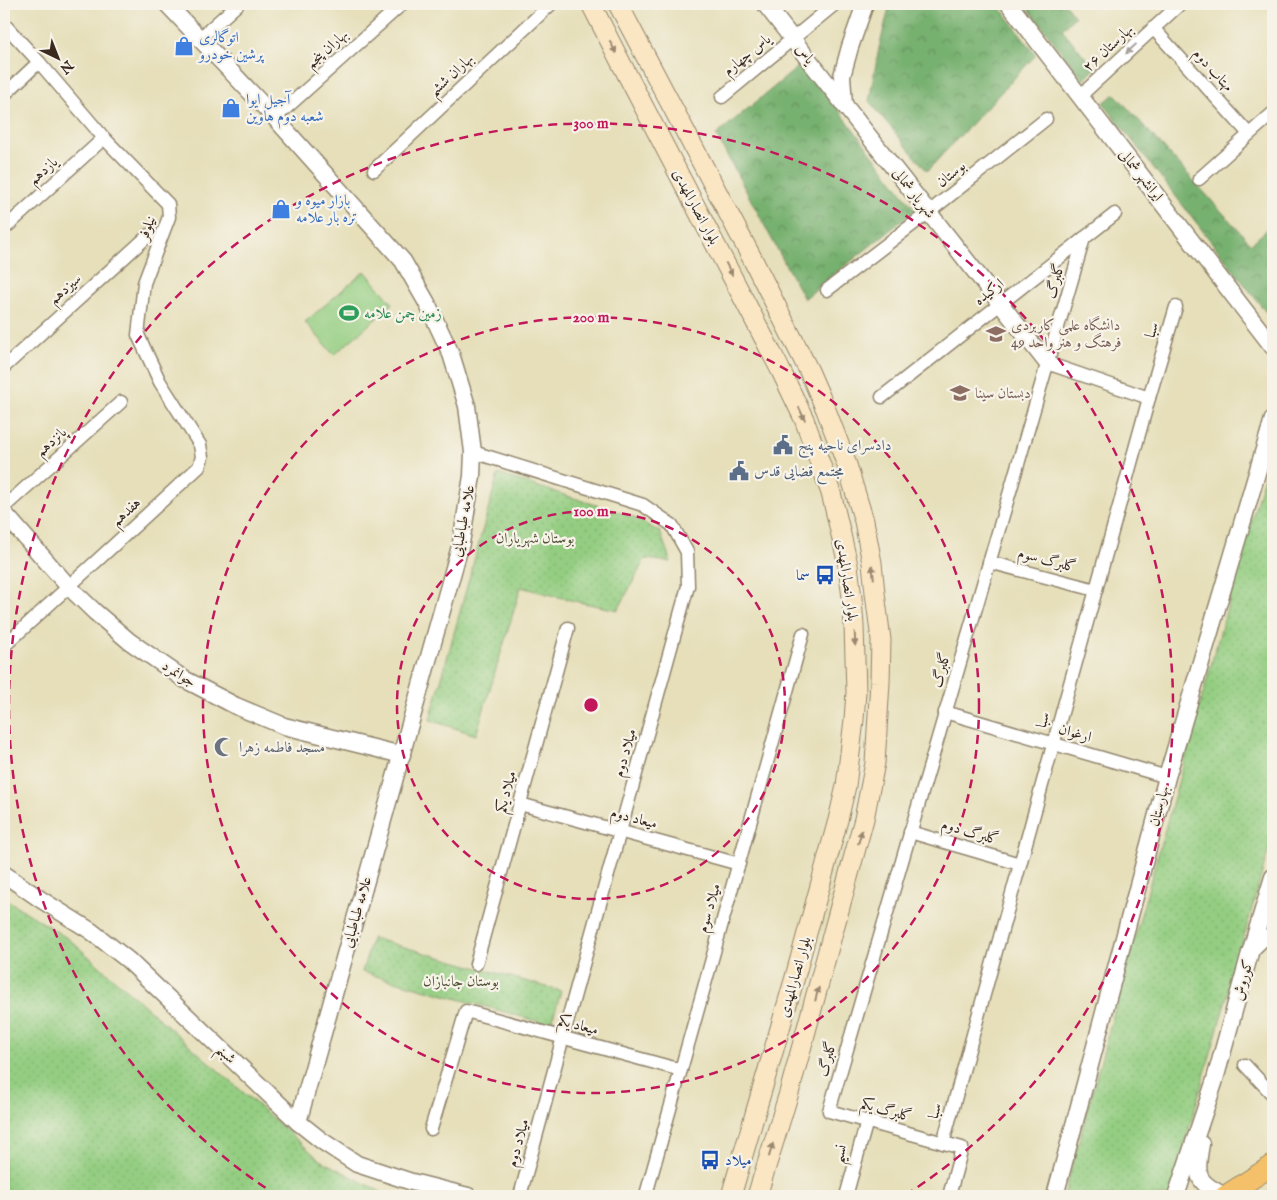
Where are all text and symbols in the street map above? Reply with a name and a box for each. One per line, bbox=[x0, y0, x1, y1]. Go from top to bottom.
street label: بهارستان ۲۶ bbox=[1079, 20, 1137, 76]
street label: بهاران پنجم bbox=[302, 25, 355, 76]
place label: اتوگالری پرشین خودرو bbox=[197, 28, 264, 64]
street label: یاس چهارم bbox=[719, 29, 778, 82]
north arrow bbox=[32, 32, 82, 82]
shop icon: اتوگالری پرشین خودرو bbox=[173, 35, 195, 57]
one-way arrow bbox=[609, 40, 617, 55]
street label: یاس bbox=[791, 40, 820, 69]
one-way arrow bbox=[1125, 43, 1137, 55]
street label: مهتاب دوم bbox=[1186, 44, 1238, 98]
street label: بهاران ششم bbox=[424, 49, 481, 104]
text: N bbox=[56, 55, 77, 77]
place label: آجیل ایوا شعبه دوم هاوین bbox=[246, 90, 324, 129]
shop icon: آجیل ایوا شعبه دوم هاوین bbox=[220, 97, 242, 119]
text: 300 m bbox=[573, 114, 609, 133]
street label: ایرانشهر شمالی bbox=[1115, 145, 1167, 205]
street label: یازدهم bbox=[24, 152, 65, 192]
street label: بوستان bbox=[932, 156, 970, 192]
street label: شهریار شمالی bbox=[888, 164, 940, 222]
street label: بلوار انصارالمهدی bbox=[668, 166, 724, 248]
place label: بازار میوه و تره بار علامه bbox=[294, 191, 357, 227]
shop icon: بازار میوه و تره بار علامه bbox=[270, 198, 292, 220]
street label: نیلوفر bbox=[133, 213, 160, 245]
street label: گلبرگ bbox=[1041, 261, 1069, 301]
one-way arrow bbox=[724, 262, 733, 276]
street label: سیزدهم bbox=[44, 269, 88, 312]
street label: ارکیده bbox=[970, 274, 1008, 310]
sports icon: زمین چمن علامه bbox=[338, 302, 360, 324]
place label: زمین چمن علامه bbox=[364, 304, 442, 323]
text: 200 m bbox=[573, 308, 610, 327]
place label: دانشگاه علمی کاربردی فرهتگ و هنر واحد 49 bbox=[1011, 315, 1121, 352]
street label: سبا bbox=[1141, 320, 1163, 340]
school or university icon: دانشگاه علمی کاربردی فرهتگ و هنر واحد 49 bbox=[985, 323, 1007, 345]
school or university icon: دبستان سینا bbox=[949, 382, 971, 404]
place label: دبستان سینا bbox=[975, 384, 1031, 403]
one-way arrow bbox=[798, 407, 806, 421]
street label: پانزدهم bbox=[31, 422, 74, 464]
public building icon: دادسرای ناحیه پنج bbox=[772, 434, 794, 456]
place label: دادسرای ناحیه پنج bbox=[798, 436, 891, 459]
public building icon: مجتمع قضایی قدس bbox=[728, 460, 750, 482]
place label: مجتمع قضایی قدس bbox=[754, 462, 844, 485]
street label: علامه طباطبایی bbox=[447, 483, 479, 559]
street label: هفدهم bbox=[107, 493, 148, 534]
text: 100 m bbox=[573, 502, 609, 521]
park label: بوستان شهریاران bbox=[496, 529, 574, 548]
street label: بلوار انصارالمهدی bbox=[832, 537, 862, 623]
street label: گلبرگ سوم bbox=[1015, 543, 1078, 580]
one-way arrow bbox=[869, 563, 877, 579]
bus stop icon: سما bbox=[814, 564, 836, 586]
place label: سما bbox=[796, 566, 810, 585]
one-way arrow bbox=[851, 631, 859, 647]
street label: گلبرگ bbox=[927, 650, 955, 690]
street label: جوانمرد bbox=[158, 656, 200, 692]
centre of rings bbox=[582, 696, 600, 714]
street label: سبا bbox=[1032, 710, 1054, 730]
street label: ارغوان bbox=[1056, 719, 1094, 747]
street label: میلاد دوم bbox=[609, 727, 644, 780]
mosque icon: مسجد فاطمه زهرا bbox=[213, 736, 235, 758]
place label: مسجد فاطمه زهرا bbox=[239, 738, 325, 757]
street label: میلاد یکم bbox=[491, 769, 525, 816]
street label: بهارستان bbox=[1144, 783, 1174, 829]
street label: میعاد دوم bbox=[608, 803, 660, 836]
street label: گلبرگ دوم bbox=[938, 815, 1001, 852]
one-way arrow bbox=[856, 829, 864, 845]
street label: علامه طباطبایی bbox=[338, 874, 376, 950]
street label: میلاد سوم bbox=[693, 881, 728, 936]
street label: بلوار انصارالمهدی bbox=[774, 934, 816, 1020]
street label: کوروش bbox=[1228, 957, 1258, 1003]
park label: بوستان جانبازان bbox=[423, 972, 499, 991]
one-way arrow bbox=[814, 986, 822, 1001]
street label: میعاد یکم bbox=[554, 1010, 601, 1043]
street label: گلبرگ bbox=[813, 1039, 841, 1079]
street label: شبنم bbox=[209, 1040, 240, 1072]
street label: گلبرگ یکم bbox=[857, 1094, 914, 1130]
street label: سبا bbox=[924, 1101, 946, 1121]
street label: میلاد دوم bbox=[502, 1117, 536, 1170]
one-way arrow bbox=[768, 1142, 776, 1157]
street label: نسیم bbox=[828, 1142, 856, 1167]
bus stop icon: میلاد bbox=[699, 1149, 721, 1171]
place label: میلاد bbox=[725, 1151, 752, 1170]

